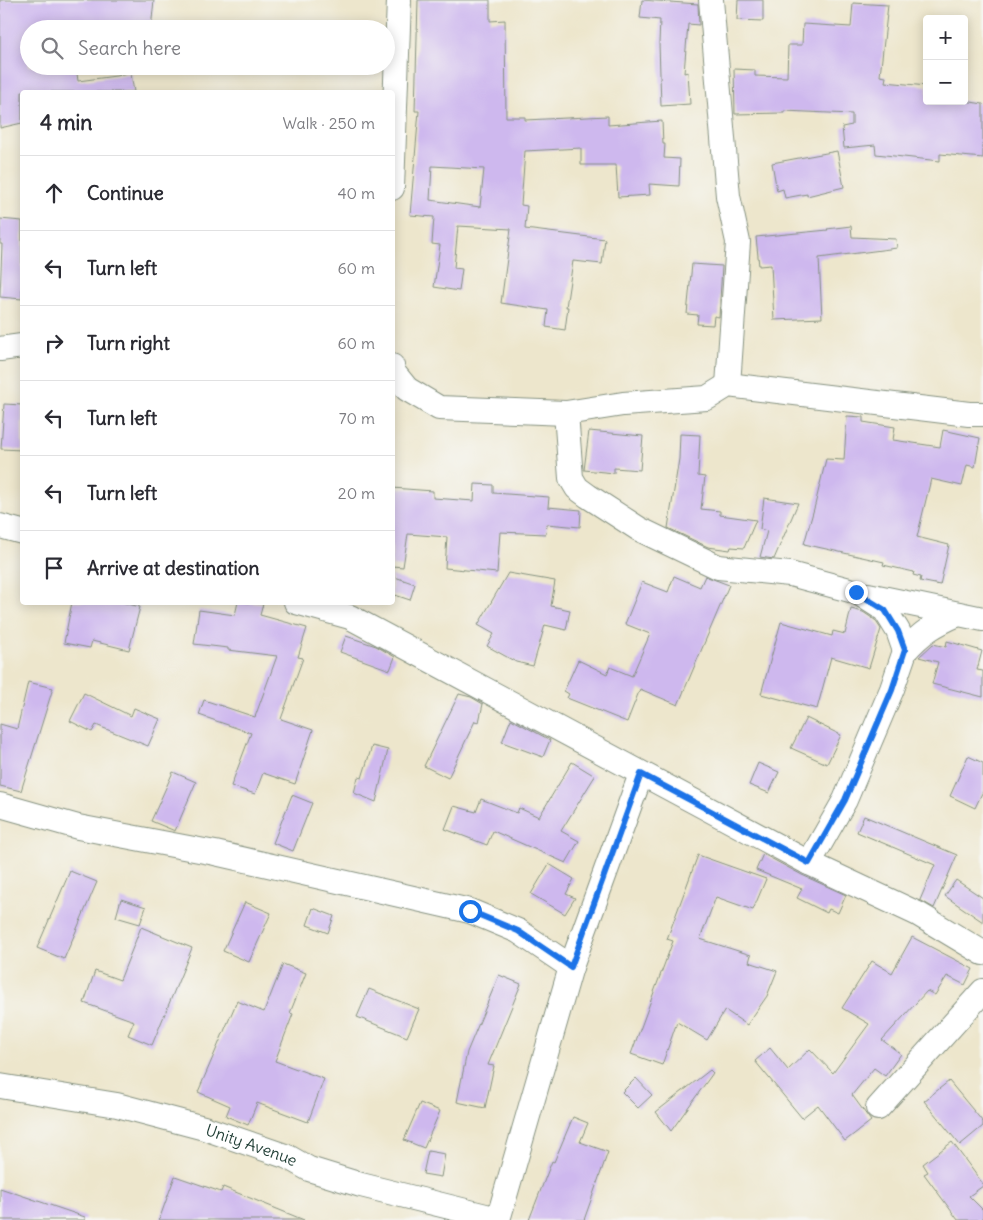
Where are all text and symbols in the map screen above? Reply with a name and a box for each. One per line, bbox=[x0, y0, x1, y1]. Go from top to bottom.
map controls bbox=[923, 15, 968, 105]
button: + bbox=[923, 15, 968, 60]
search box bbox=[20, 20, 395, 75]
icon: search bbox=[38, 34, 66, 62]
text: Search here bbox=[78, 36, 181, 60]
button: − bbox=[923, 60, 968, 105]
text: 4 min bbox=[40, 109, 92, 136]
text: Walk · 250 m bbox=[283, 113, 375, 133]
icon: ahead bbox=[40, 179, 68, 207]
text: Continue bbox=[87, 181, 164, 205]
text: 40 m bbox=[337, 183, 375, 203]
icon: left bbox=[40, 254, 68, 282]
text: Turn left bbox=[87, 256, 157, 280]
text: 60 m bbox=[337, 258, 375, 278]
icon: right bbox=[40, 329, 68, 357]
text: Turn right bbox=[87, 331, 170, 355]
text: 60 m bbox=[337, 333, 375, 353]
icon: left bbox=[40, 404, 68, 432]
text: Turn left bbox=[87, 406, 157, 430]
text: 70 m bbox=[339, 408, 375, 428]
icon: left bbox=[40, 479, 68, 507]
text: Turn left bbox=[87, 481, 157, 505]
text: 20 m bbox=[338, 483, 375, 503]
icon: arrive bbox=[40, 554, 68, 582]
text: Arrive at destination bbox=[87, 556, 260, 580]
route end bbox=[845, 581, 868, 604]
route start bbox=[459, 900, 482, 923]
street label: Unity Avenue bbox=[203, 1119, 301, 1170]

